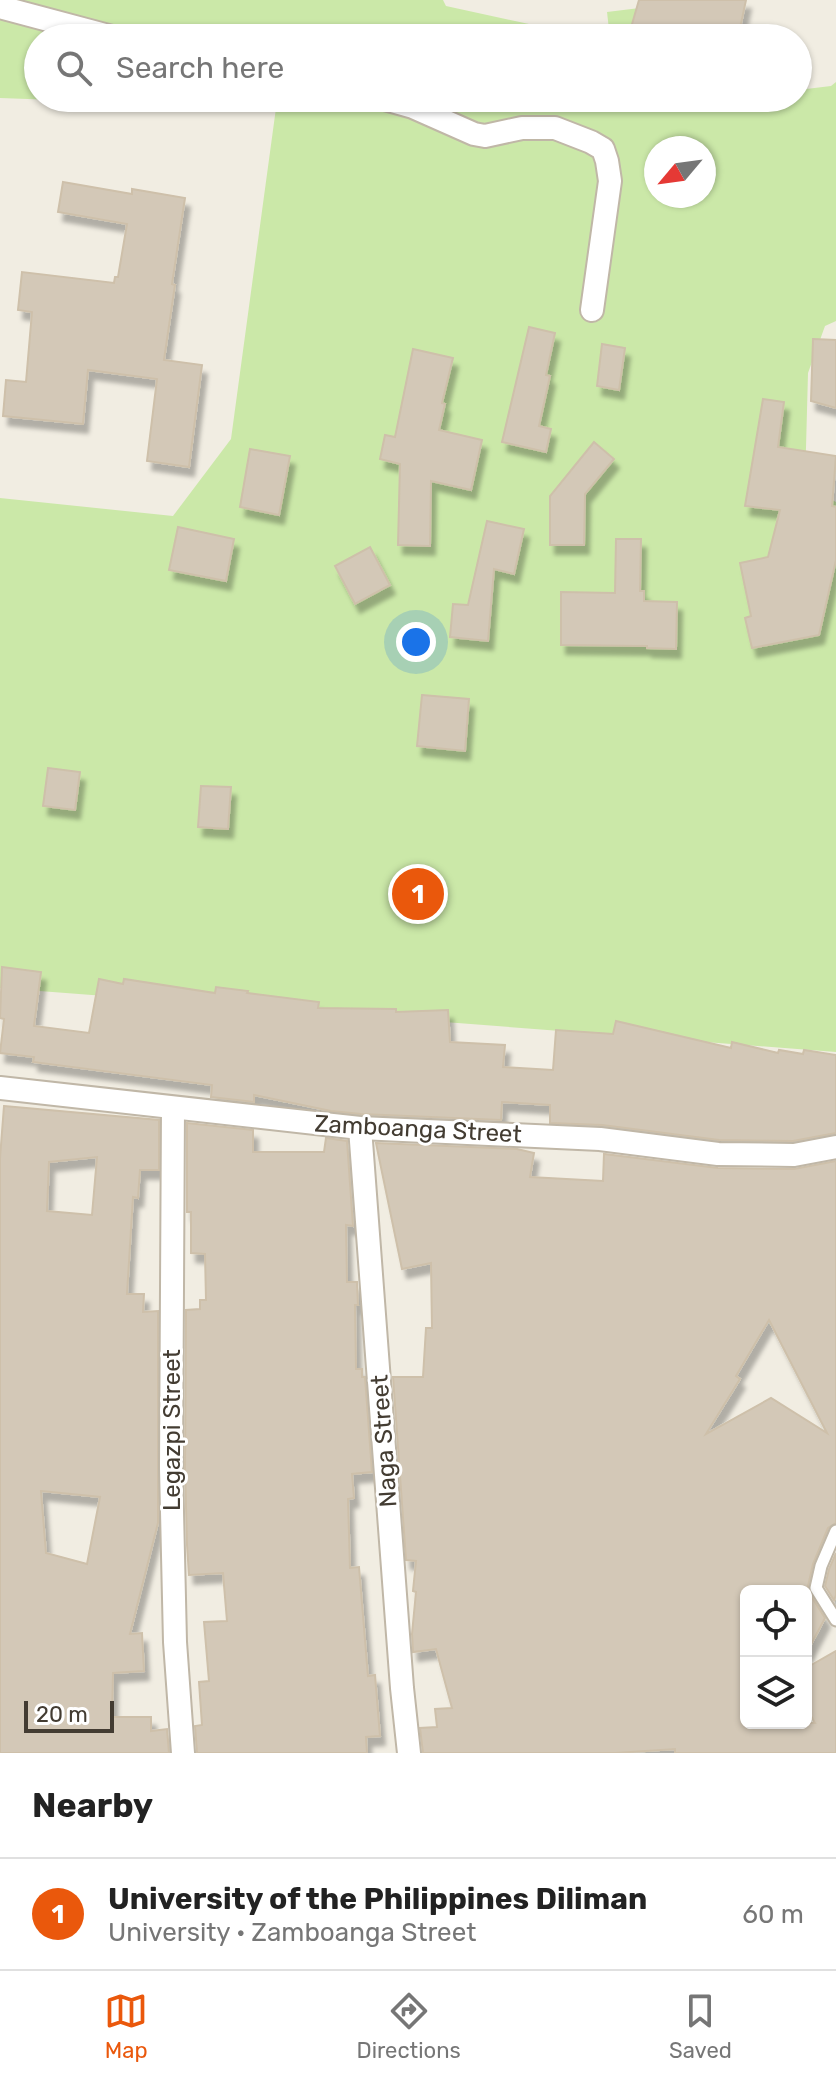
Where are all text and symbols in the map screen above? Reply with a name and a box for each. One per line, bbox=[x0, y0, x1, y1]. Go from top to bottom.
search box bbox=[24, 24, 812, 112]
icon: search bbox=[52, 46, 96, 90]
text: Search here bbox=[116, 50, 284, 86]
north arrow bbox=[644, 136, 716, 208]
your location bbox=[396, 622, 436, 662]
pin: 1 bbox=[392, 864, 444, 924]
street label: Zamboanga Street bbox=[314, 1110, 522, 1148]
street label: Legazpi Street bbox=[158, 1349, 186, 1511]
street label: Naga Street bbox=[365, 1374, 403, 1508]
map controls bbox=[740, 1585, 812, 1729]
button: locate bbox=[740, 1585, 812, 1657]
button: layers bbox=[740, 1657, 812, 1729]
scale bar bbox=[24, 1697, 114, 1733]
text: 20 m bbox=[36, 1701, 88, 1728]
text: Nearby bbox=[32, 1785, 153, 1826]
text: University of the Philippines Diliman bbox=[108, 1881, 647, 1917]
text: 1 bbox=[52, 1899, 64, 1930]
text: 60 m bbox=[742, 1899, 804, 1930]
text: University · Zamboanga Street bbox=[108, 1917, 476, 1948]
tab: Map bbox=[104, 1989, 148, 2064]
tab: Directions bbox=[356, 1989, 461, 2064]
tab: Saved bbox=[669, 1989, 732, 2064]

